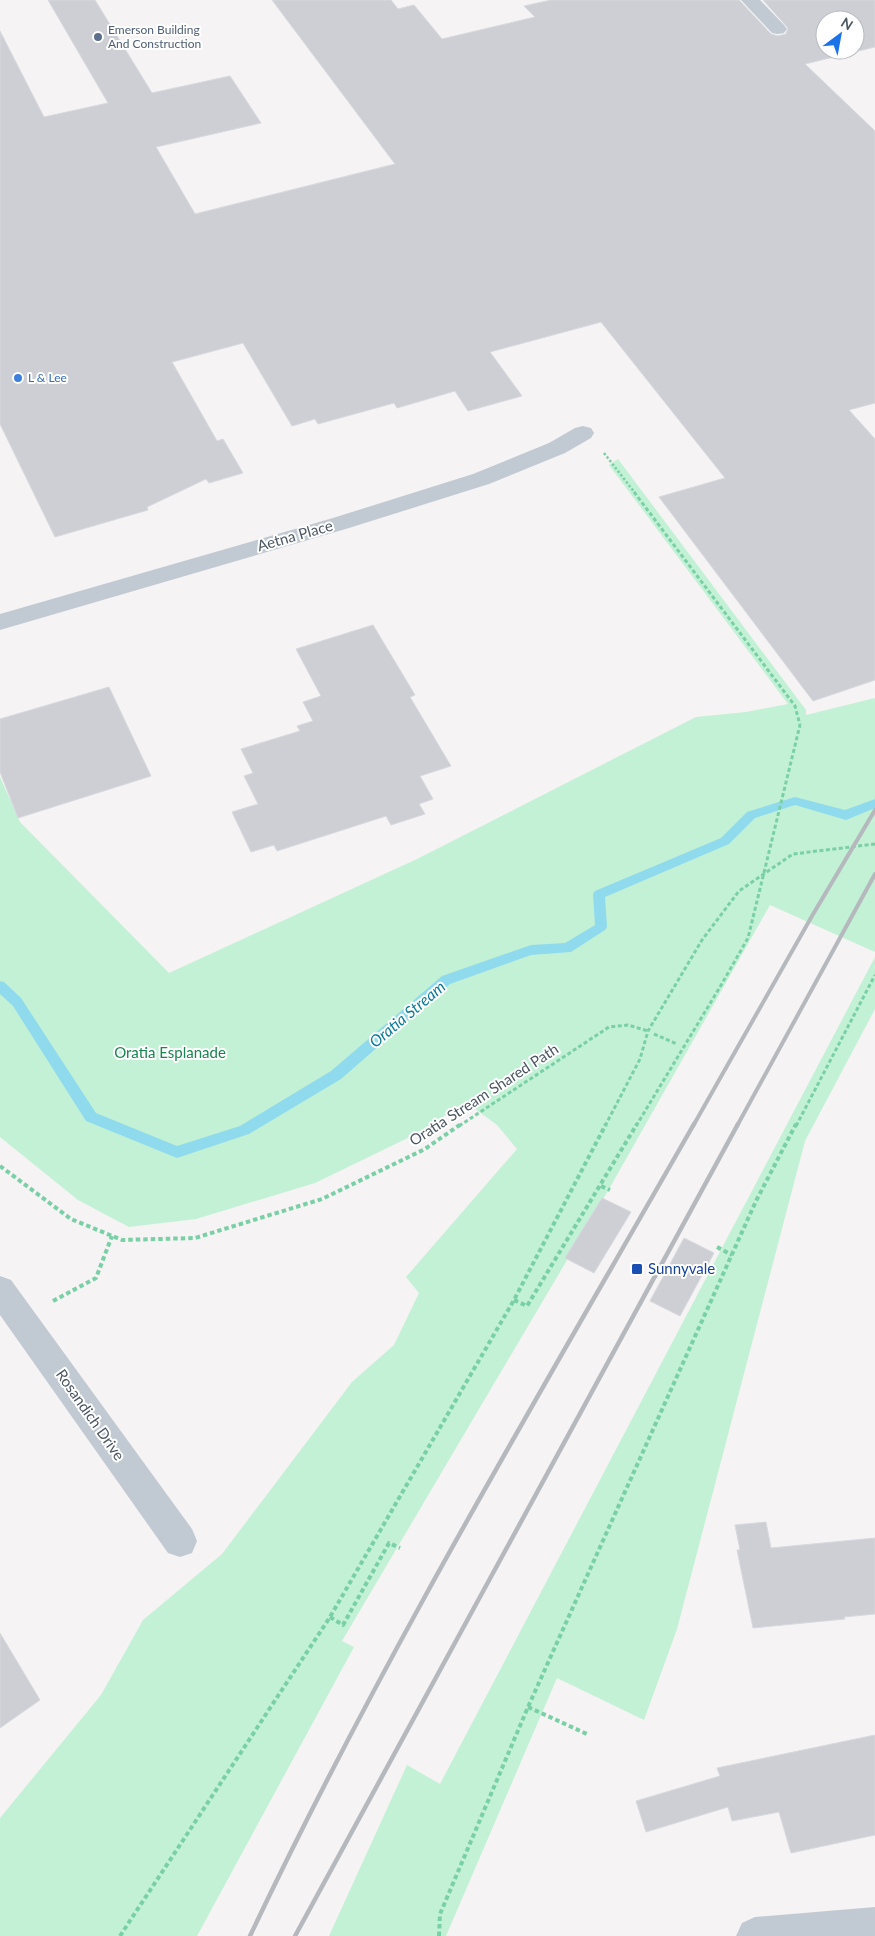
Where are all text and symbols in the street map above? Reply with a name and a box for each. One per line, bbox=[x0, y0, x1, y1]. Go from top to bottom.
north arrow bbox=[815, 10, 865, 60]
text: N bbox=[838, 13, 856, 34]
place label: Emerson Building And Construction bbox=[108, 22, 201, 51]
marker: Emerson Building And Construction bbox=[92, 31, 104, 43]
place label: L & Lee bbox=[28, 370, 67, 385]
marker: L & Lee bbox=[12, 372, 24, 384]
street label: Aetna Place bbox=[255, 516, 335, 554]
water label: Oratia Stream bbox=[365, 976, 448, 1051]
street label: Oratia Stream Shared Path bbox=[406, 1039, 561, 1149]
park label: Oratia Esplanade bbox=[114, 1043, 226, 1061]
place label: Sunnyvale bbox=[648, 1259, 715, 1277]
marker: Sunnyvale bbox=[630, 1262, 644, 1276]
street label: Rosandich Drive bbox=[53, 1365, 129, 1463]

